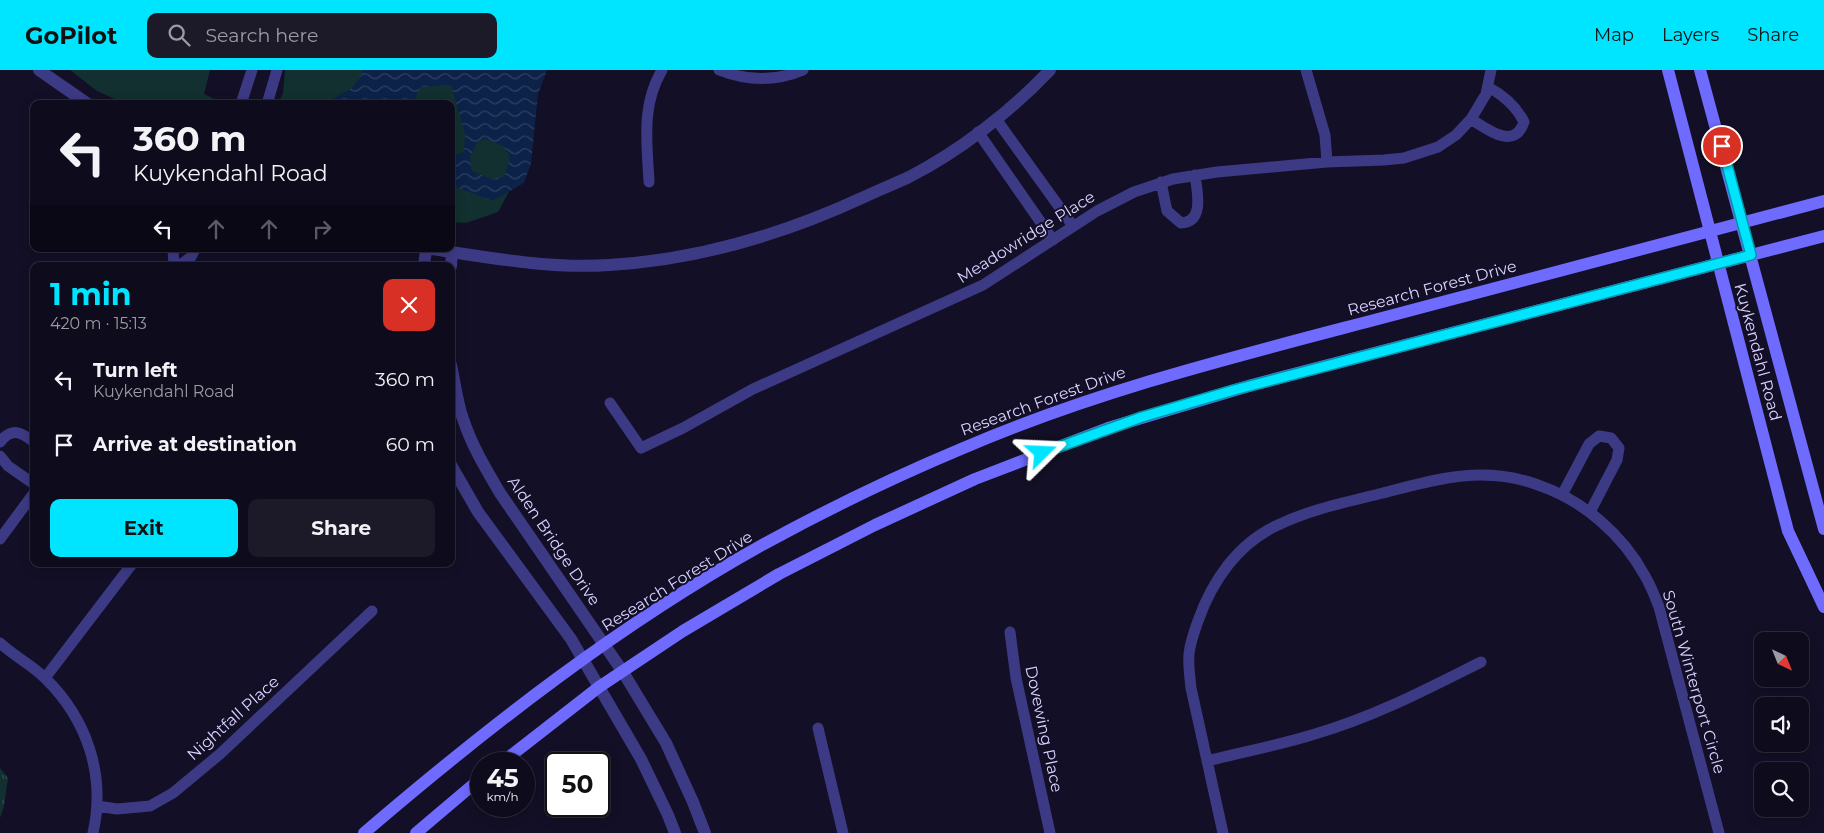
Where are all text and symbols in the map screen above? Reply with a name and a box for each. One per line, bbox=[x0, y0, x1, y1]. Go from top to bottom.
search box bbox=[147, 13, 497, 58]
text: GoPilot bbox=[25, 21, 117, 50]
icon: search bbox=[165, 21, 193, 49]
text: Search here bbox=[205, 24, 318, 47]
text: Map bbox=[1594, 24, 1634, 46]
text: Layers bbox=[1662, 24, 1719, 46]
text: Share bbox=[1747, 24, 1799, 46]
text: 360 m bbox=[133, 117, 246, 160]
icon: left bbox=[50, 120, 115, 185]
pin bbox=[1701, 125, 1743, 167]
icon: arrive bbox=[1708, 132, 1736, 160]
text: Kuykendahl Road bbox=[133, 160, 328, 187]
street label: Meadowridge Place bbox=[954, 187, 1098, 287]
icon: left bbox=[149, 215, 177, 243]
icon: ahead bbox=[202, 215, 230, 243]
icon: ahead bbox=[255, 215, 283, 243]
icon: right bbox=[308, 215, 336, 243]
street label: Research Forest Drive bbox=[1345, 256, 1519, 320]
text: 1 min bbox=[50, 276, 131, 313]
button: close bbox=[383, 279, 435, 331]
street label: Kuykendahl Road bbox=[1731, 281, 1785, 423]
text: 420 m · 15:13 bbox=[50, 314, 147, 333]
text: Turn left bbox=[93, 359, 178, 382]
street label: Research Forest Drive bbox=[958, 362, 1128, 440]
icon: left bbox=[50, 366, 78, 394]
text: 360 m bbox=[375, 368, 435, 391]
text: Kuykendahl Road bbox=[93, 382, 235, 401]
position arrow bbox=[1015, 426, 1067, 478]
icon: arrive bbox=[50, 431, 78, 459]
text: Arrive at destination bbox=[93, 433, 297, 456]
text: 60 m bbox=[386, 433, 435, 456]
street label: Alden Bridge Drive bbox=[504, 473, 604, 609]
button: Exit bbox=[50, 499, 238, 557]
button: Share bbox=[248, 499, 435, 557]
street label: Research Forest Drive bbox=[598, 527, 756, 635]
street label: South Winterport Circle bbox=[1659, 588, 1729, 776]
north arrow bbox=[1754, 632, 1809, 688]
map controls bbox=[1754, 632, 1809, 817]
street label: Dovewing Place bbox=[1021, 664, 1067, 794]
street label: Nightfall Place bbox=[183, 672, 283, 764]
button: sound bbox=[1754, 697, 1809, 752]
speed limit sign: 50 bbox=[545, 752, 610, 817]
button: search bbox=[1754, 762, 1809, 817]
text: 45 bbox=[486, 763, 519, 793]
text: km/h bbox=[486, 789, 519, 804]

